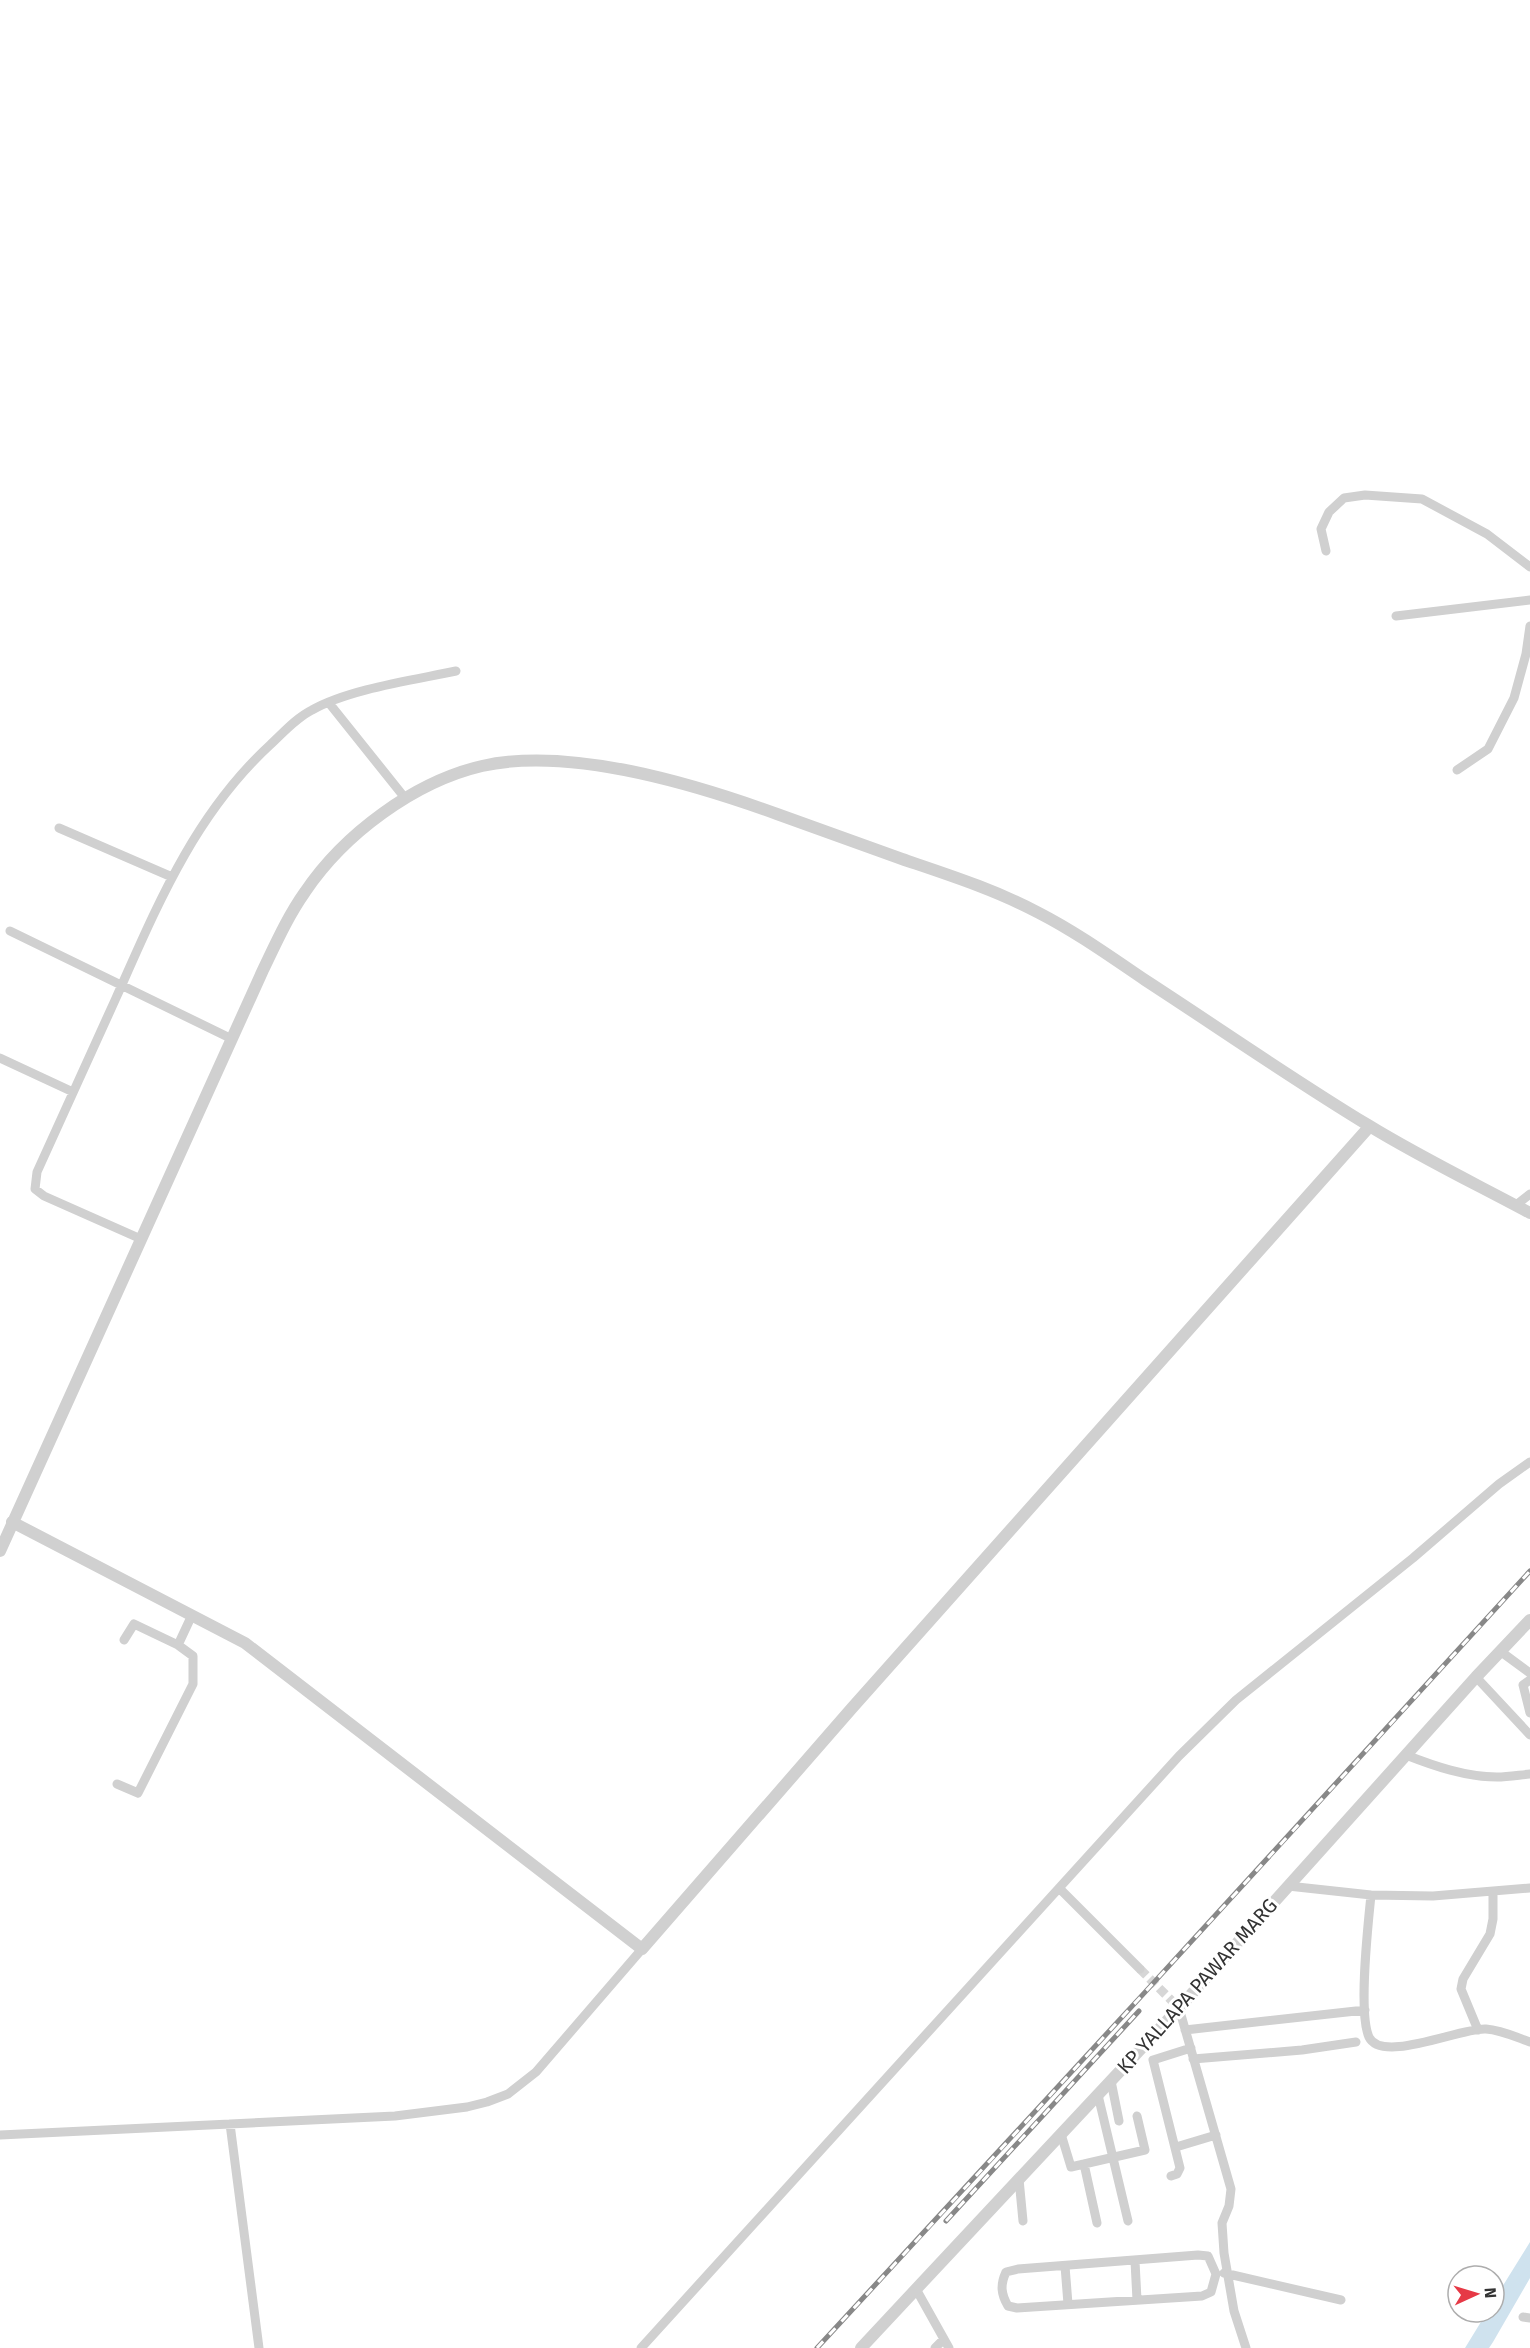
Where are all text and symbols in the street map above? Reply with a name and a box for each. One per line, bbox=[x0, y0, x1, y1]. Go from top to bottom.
street label: KP YALLAPA PAWAR MARG bbox=[1112, 1893, 1282, 2079]
north arrow bbox=[1446, 2264, 1506, 2324]
text: N bbox=[1481, 2287, 1500, 2299]

